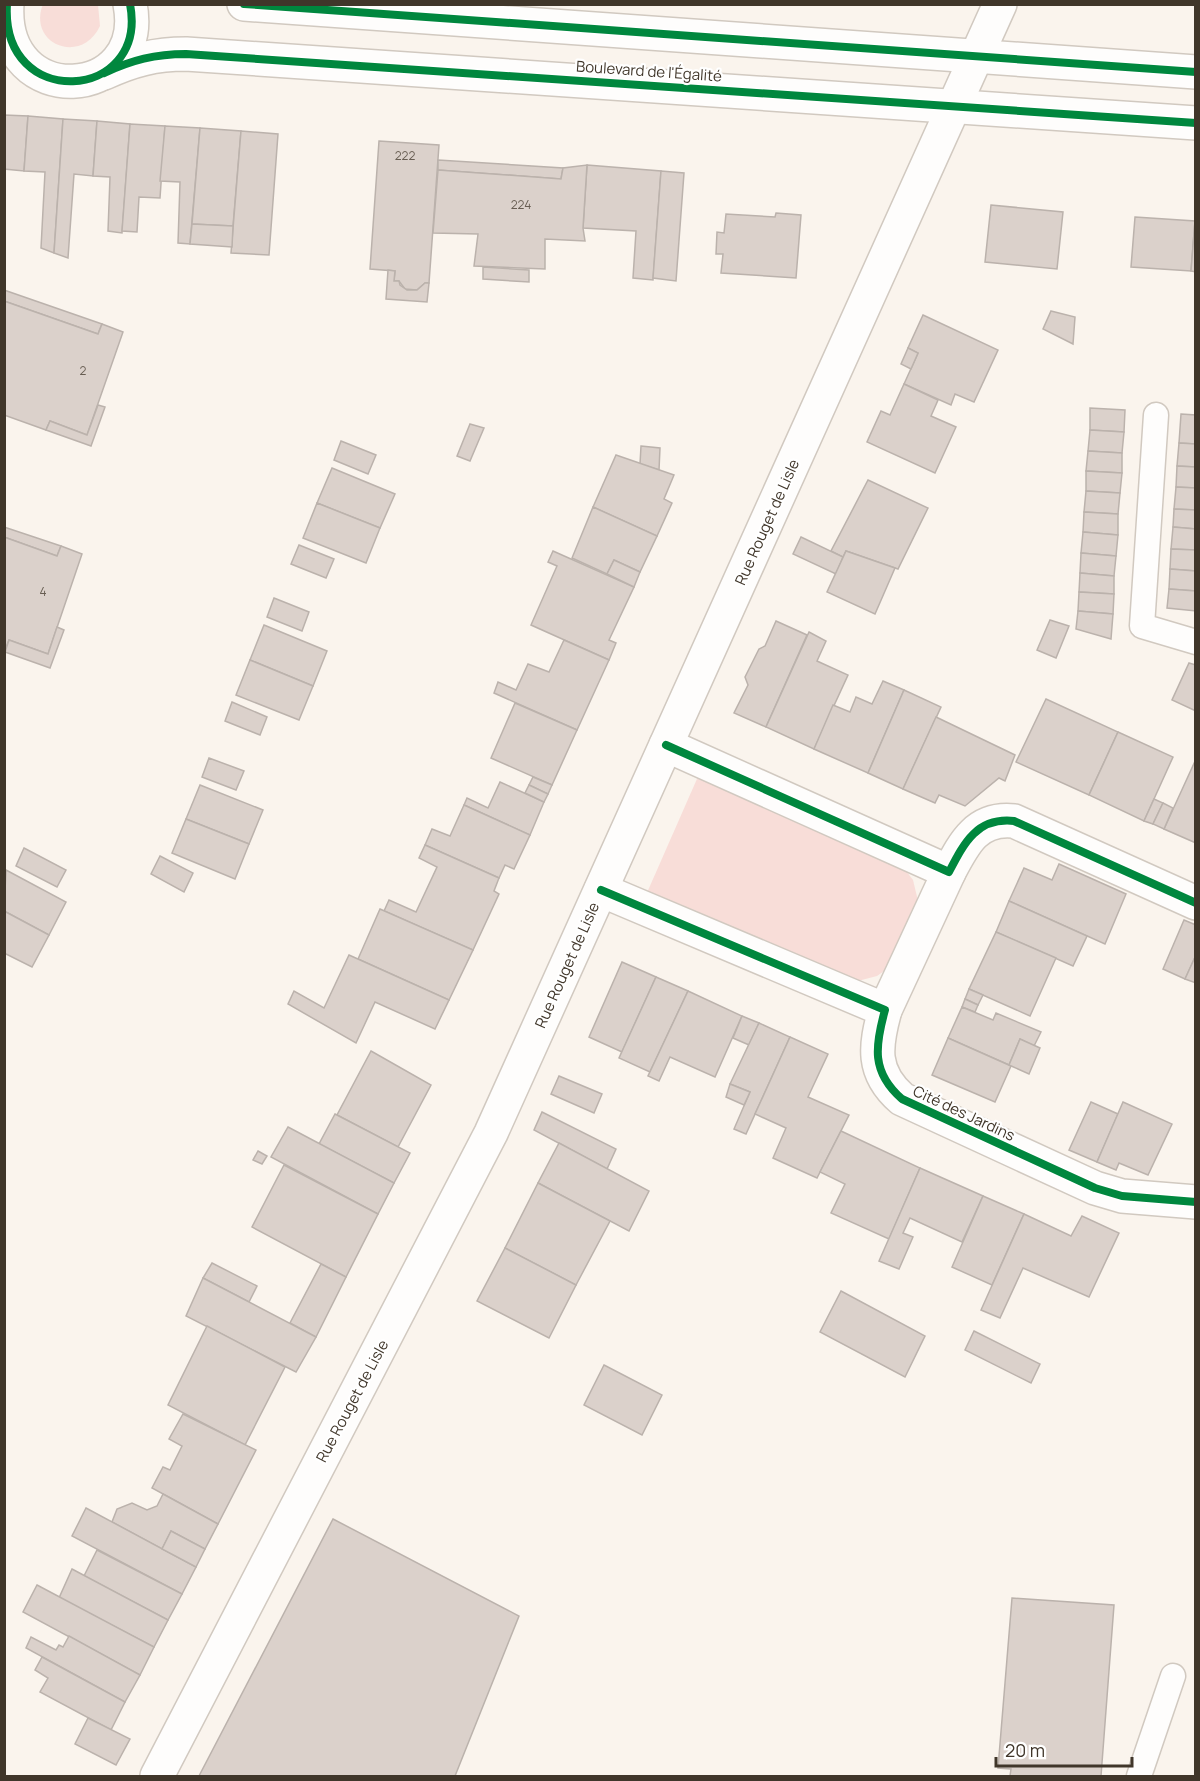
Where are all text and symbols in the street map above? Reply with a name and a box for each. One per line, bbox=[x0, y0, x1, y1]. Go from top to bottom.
street label: Boulevard de l'Égalité bbox=[575, 55, 723, 87]
house number: 222 bbox=[395, 147, 415, 164]
house number: 224 bbox=[511, 196, 531, 213]
house number: 2 bbox=[80, 362, 87, 379]
street label: Rue Rouget de Lisle bbox=[730, 455, 804, 588]
house number: 4 bbox=[39, 583, 47, 600]
street label: Rue Rouget de Lisle bbox=[530, 898, 604, 1031]
street label: Cité des Jardins bbox=[910, 1080, 1019, 1146]
street label: Rue Rouget de Lisle bbox=[311, 1336, 393, 1466]
scale bar bbox=[996, 1730, 1132, 1768]
text: 20 m bbox=[1005, 1738, 1045, 1762]

